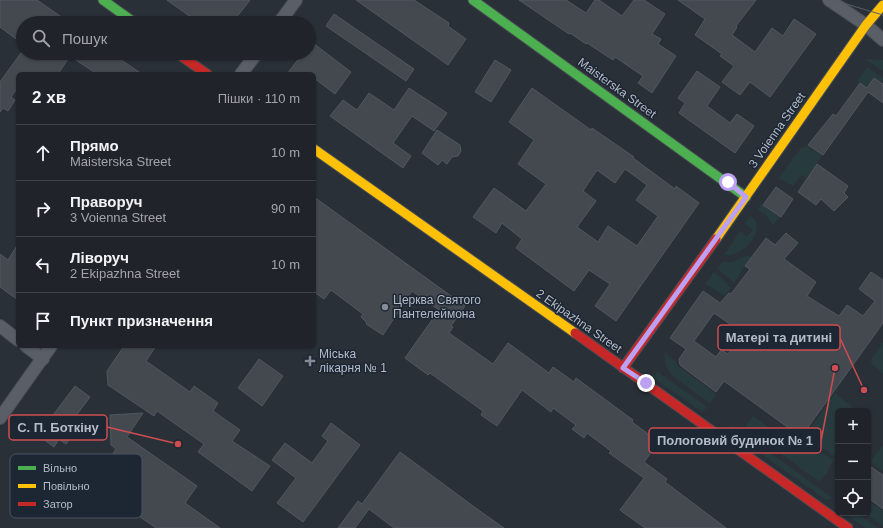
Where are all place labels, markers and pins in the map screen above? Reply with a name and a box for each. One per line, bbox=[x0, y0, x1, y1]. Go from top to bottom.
place label: Церква Святого Пантелеймона bbox=[393, 293, 481, 321]
marker: Церква Святого Пантелеймона bbox=[380, 302, 390, 312]
callout: Матері та дитині bbox=[718, 325, 840, 350]
place label: Міська лікарня № 1 bbox=[319, 347, 387, 375]
marker: Міська лікарня № 1 bbox=[304, 355, 316, 367]
callout: С. П. Боткіну bbox=[9, 415, 107, 440]
callout: Пологовий будинок № 1 bbox=[649, 428, 821, 453]

